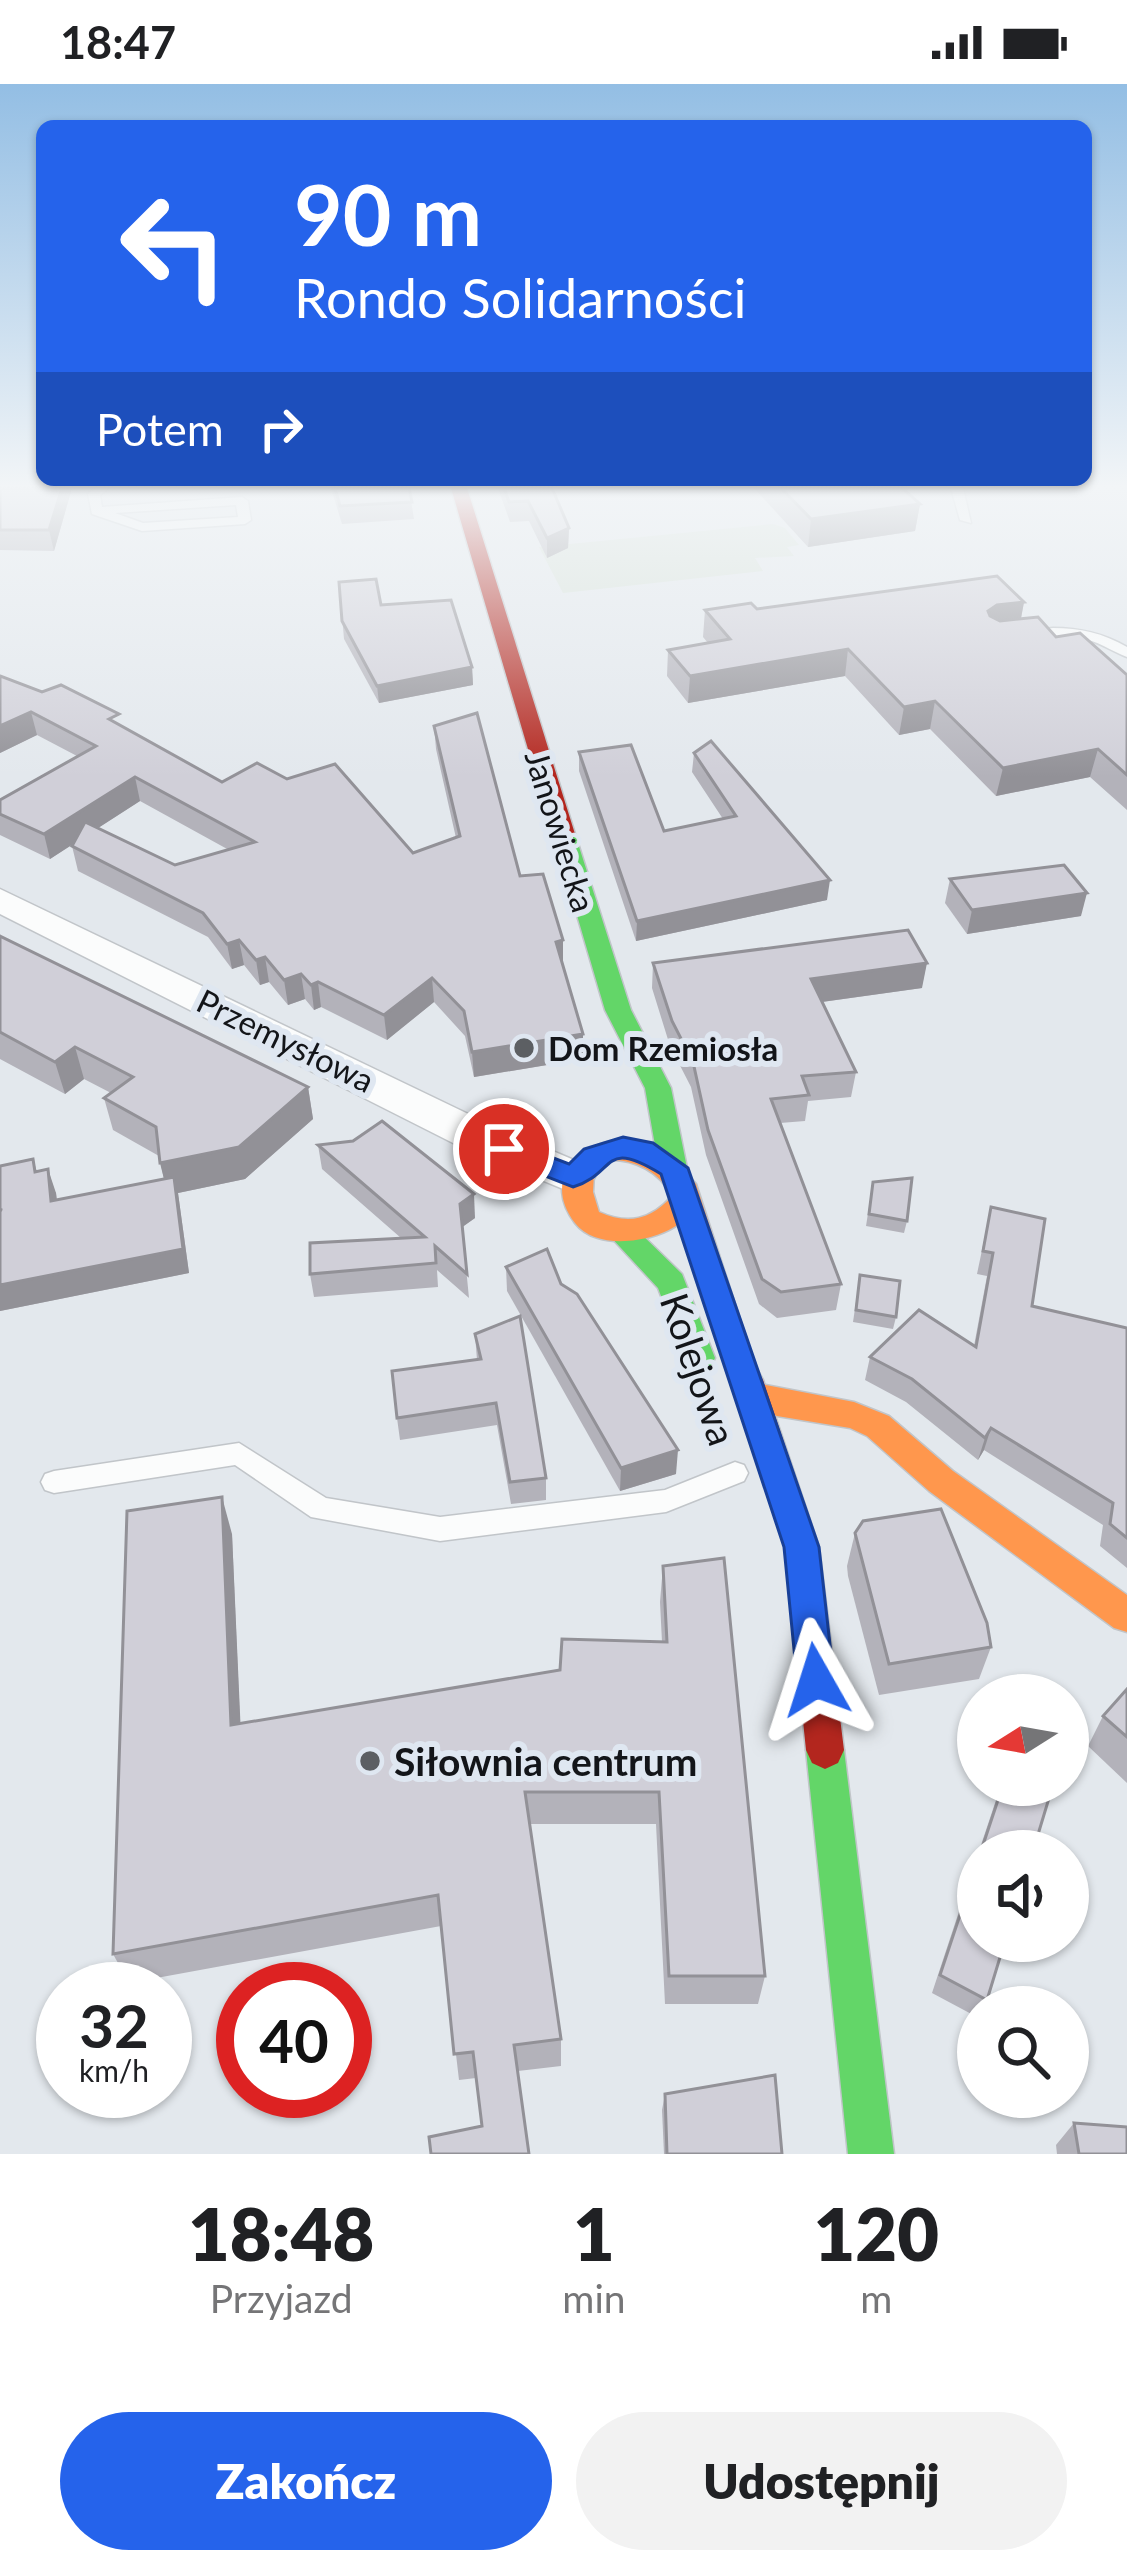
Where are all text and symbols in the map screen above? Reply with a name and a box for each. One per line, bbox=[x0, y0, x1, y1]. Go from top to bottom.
text: 18:47 bbox=[60, 15, 176, 69]
text: 90 m bbox=[294, 163, 482, 264]
icon: left bbox=[96, 168, 252, 324]
text: Rondo Solidarności bbox=[294, 265, 747, 330]
icon: right bbox=[248, 396, 314, 462]
text: Potem bbox=[96, 402, 224, 456]
street label: Janowiecka bbox=[517, 745, 605, 917]
street label: Przemysłowa bbox=[191, 980, 381, 1100]
place label: Dom Rzemiosła bbox=[548, 1028, 778, 1068]
marker: Dom Rzemiosła bbox=[511, 1035, 537, 1061]
pin bbox=[453, 1098, 555, 1200]
icon: arrive bbox=[471, 1116, 537, 1182]
street label: Kolejowa bbox=[652, 1287, 746, 1451]
position arrow bbox=[753, 1617, 879, 1743]
north arrow bbox=[957, 1674, 1089, 1806]
map controls bbox=[957, 1674, 1089, 2118]
place label: Siłownia centrum bbox=[394, 1738, 697, 1784]
marker: Siłownia centrum bbox=[357, 1748, 383, 1774]
button: sound bbox=[957, 1830, 1089, 1962]
speed limit sign: 40 bbox=[216, 1962, 372, 2118]
button: search bbox=[957, 1986, 1089, 2118]
text: 32 bbox=[79, 1989, 149, 2061]
text: km/h bbox=[79, 2052, 149, 2088]
text: 18:48 bbox=[188, 2190, 374, 2276]
text: 1 bbox=[573, 2190, 615, 2276]
text: 120 bbox=[814, 2190, 939, 2276]
text: Przyjazd bbox=[210, 2275, 353, 2321]
text: min bbox=[562, 2275, 626, 2321]
text: m bbox=[860, 2275, 892, 2321]
button: Zakończ bbox=[60, 2412, 552, 2550]
button: Udostępnij bbox=[576, 2412, 1067, 2550]

